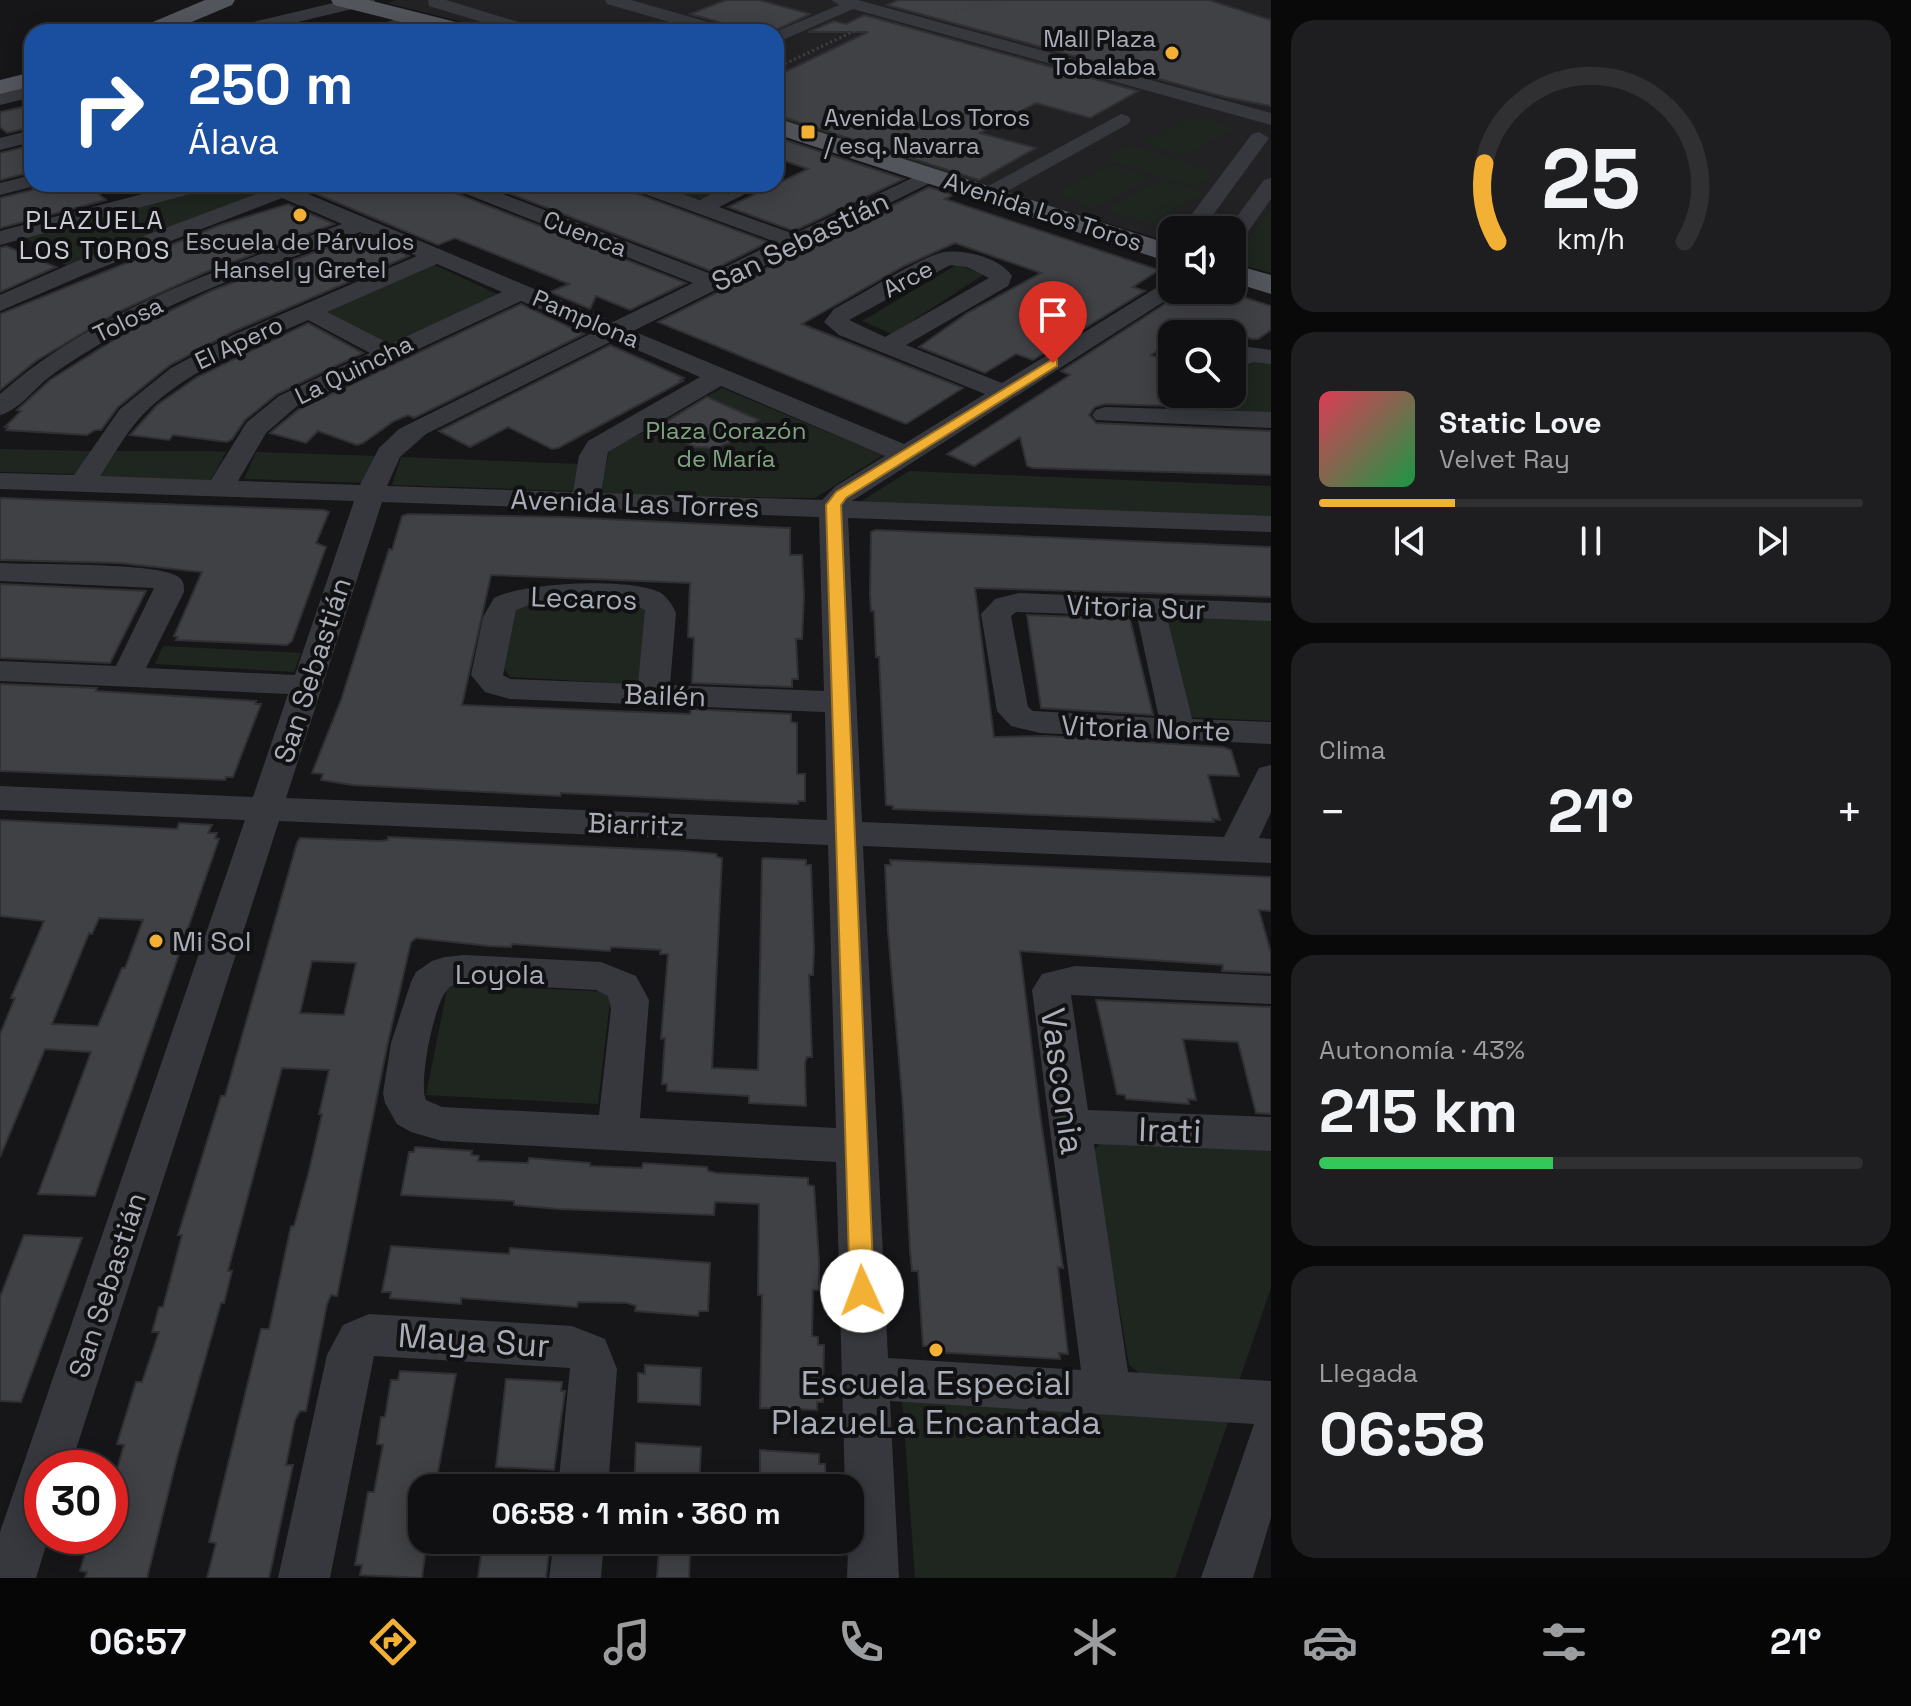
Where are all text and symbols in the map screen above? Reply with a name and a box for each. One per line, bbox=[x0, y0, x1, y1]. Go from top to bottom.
place label: Mall Plaza Tobalaba bbox=[1043, 23, 1156, 82]
marker: Mall Plaza Tobalaba bbox=[1163, 44, 1181, 62]
text: 250 m bbox=[188, 49, 353, 120]
icon: right bbox=[56, 56, 160, 160]
place label: Avenida Los Toros / esq. Navarra bbox=[824, 102, 1030, 161]
text: Álava bbox=[188, 119, 279, 165]
marker: Avenida Los Toros / esq. Navarra bbox=[799, 123, 817, 141]
text: 25 bbox=[1541, 125, 1641, 231]
street label: Avenida Los Toros bbox=[940, 165, 1146, 258]
street label: San Sebastián bbox=[705, 183, 895, 299]
district label: PLAZUELA LOS TOROS bbox=[19, 203, 171, 267]
street label: Cuenca bbox=[539, 203, 632, 264]
marker: Escuela de Párvulos Hansel y Gretel bbox=[291, 206, 309, 224]
map controls bbox=[1158, 216, 1246, 408]
button: sound bbox=[1158, 216, 1246, 304]
text: km/h bbox=[1557, 221, 1625, 257]
place label: Escuela de Párvulos Hansel y Gretel bbox=[185, 226, 415, 285]
street label: Arce bbox=[877, 253, 938, 305]
pin bbox=[1019, 281, 1087, 363]
street label: Pamplona bbox=[528, 282, 645, 355]
street label: Tolosa bbox=[88, 289, 168, 350]
icon: arrive bbox=[1031, 293, 1075, 337]
street label: El Apero bbox=[190, 309, 288, 376]
button: search bbox=[1158, 320, 1246, 408]
street label: La Quincha bbox=[290, 328, 418, 411]
text: Static Love bbox=[1439, 403, 1602, 442]
park label: Plaza Corazón de María bbox=[646, 415, 806, 474]
text: Velvet Ray bbox=[1439, 442, 1570, 476]
street label: Avenida Las Torres bbox=[510, 481, 760, 525]
icon: previous bbox=[1388, 519, 1432, 563]
icon: pause bbox=[1569, 519, 1613, 563]
icon: next bbox=[1750, 519, 1794, 563]
street label: San Sebastián bbox=[265, 573, 359, 767]
street label: Lecaros bbox=[530, 578, 638, 618]
street label: Vitoria Sur bbox=[1066, 587, 1206, 627]
street label: Bailén bbox=[623, 676, 707, 714]
street label: Vitoria Norte bbox=[1060, 707, 1232, 749]
text: Clima bbox=[1319, 733, 1386, 767]
text: 21° bbox=[1548, 773, 1634, 850]
text: − bbox=[1319, 784, 1346, 840]
text: + bbox=[1836, 784, 1863, 840]
street label: Biarritz bbox=[587, 804, 685, 844]
place label: Mi Sol bbox=[172, 923, 252, 959]
marker: Mi Sol bbox=[147, 932, 165, 950]
street label: Loyola bbox=[455, 956, 545, 992]
street label: Vasconia bbox=[1031, 1005, 1094, 1157]
text: Autonomía · 43% bbox=[1319, 1033, 1525, 1067]
text: 215 km bbox=[1319, 1073, 1518, 1150]
street label: Irati bbox=[1138, 1108, 1202, 1153]
street label: San Sebastián bbox=[60, 1188, 154, 1382]
position arrow bbox=[820, 1249, 904, 1333]
street label: Maya Sur bbox=[397, 1314, 551, 1367]
marker: Escuela Especial PlazueLa Encantada bbox=[927, 1341, 945, 1359]
text: Llegada bbox=[1319, 1356, 1418, 1390]
place label: Escuela Especial PlazueLa Encantada bbox=[771, 1362, 1101, 1444]
text: 06:58 bbox=[1319, 1396, 1485, 1473]
speed limit sign: 30 bbox=[24, 1450, 128, 1554]
text: 06:58 · 1 min · 360 m bbox=[491, 1494, 781, 1533]
icon: directions bbox=[365, 1614, 421, 1670]
icon: music bbox=[599, 1614, 655, 1670]
icon: phone bbox=[833, 1614, 889, 1670]
icon: climate bbox=[1067, 1614, 1123, 1670]
icon: car bbox=[1302, 1614, 1358, 1670]
icon: filters bbox=[1536, 1614, 1592, 1670]
text: 06:57 bbox=[89, 1619, 187, 1665]
text: 21° bbox=[1770, 1619, 1822, 1665]

